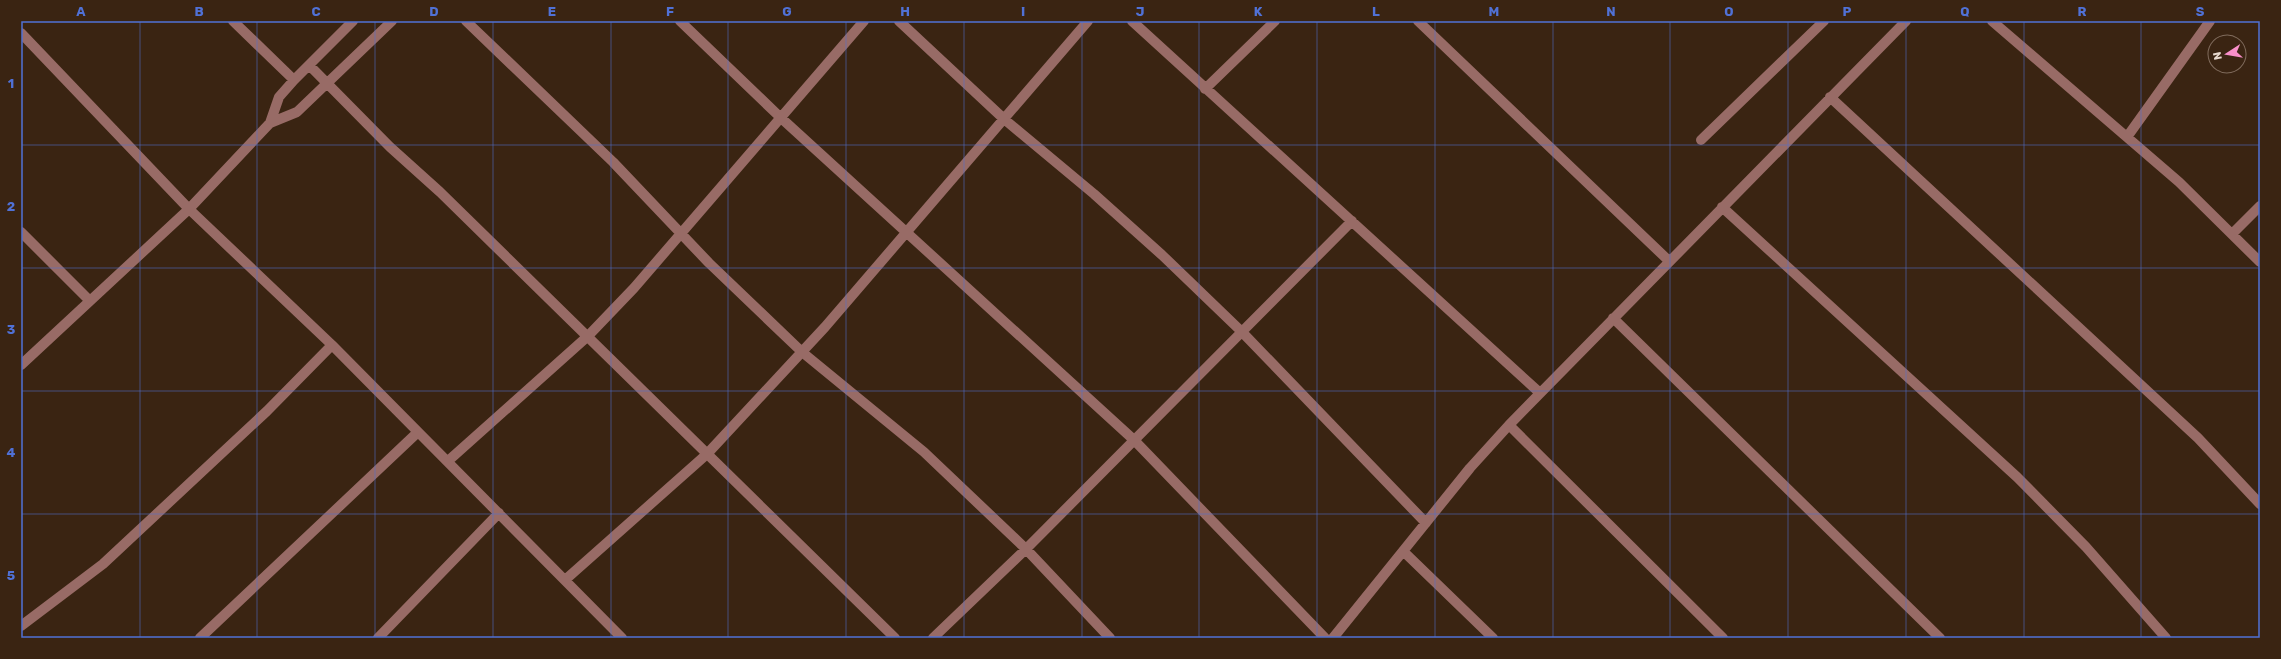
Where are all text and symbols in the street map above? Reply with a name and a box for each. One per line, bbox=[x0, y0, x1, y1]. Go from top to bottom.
text: A bbox=[76, 4, 86, 19]
text: B bbox=[194, 4, 204, 19]
text: C bbox=[311, 4, 321, 19]
text: D bbox=[429, 4, 439, 19]
text: E bbox=[548, 4, 556, 19]
text: F bbox=[666, 4, 674, 19]
text: G bbox=[782, 4, 792, 19]
text: H bbox=[900, 4, 910, 19]
text: I bbox=[1021, 4, 1025, 19]
text: J bbox=[1136, 4, 1144, 19]
text: K bbox=[1254, 4, 1263, 19]
text: L bbox=[1372, 4, 1380, 19]
text: M bbox=[1489, 4, 1499, 19]
text: N bbox=[1606, 4, 1616, 19]
text: O bbox=[1724, 4, 1734, 19]
text: P bbox=[1843, 4, 1852, 19]
text: Q bbox=[1960, 4, 1970, 19]
text: R bbox=[2078, 4, 2087, 19]
text: S bbox=[2196, 4, 2205, 19]
north arrow bbox=[2207, 34, 2247, 74]
text: N bbox=[2211, 51, 2225, 61]
text: 1 bbox=[8, 76, 14, 91]
text: 2 bbox=[7, 199, 15, 214]
text: 3 bbox=[7, 322, 16, 337]
text: 4 bbox=[7, 445, 16, 460]
text: 5 bbox=[7, 568, 15, 583]

